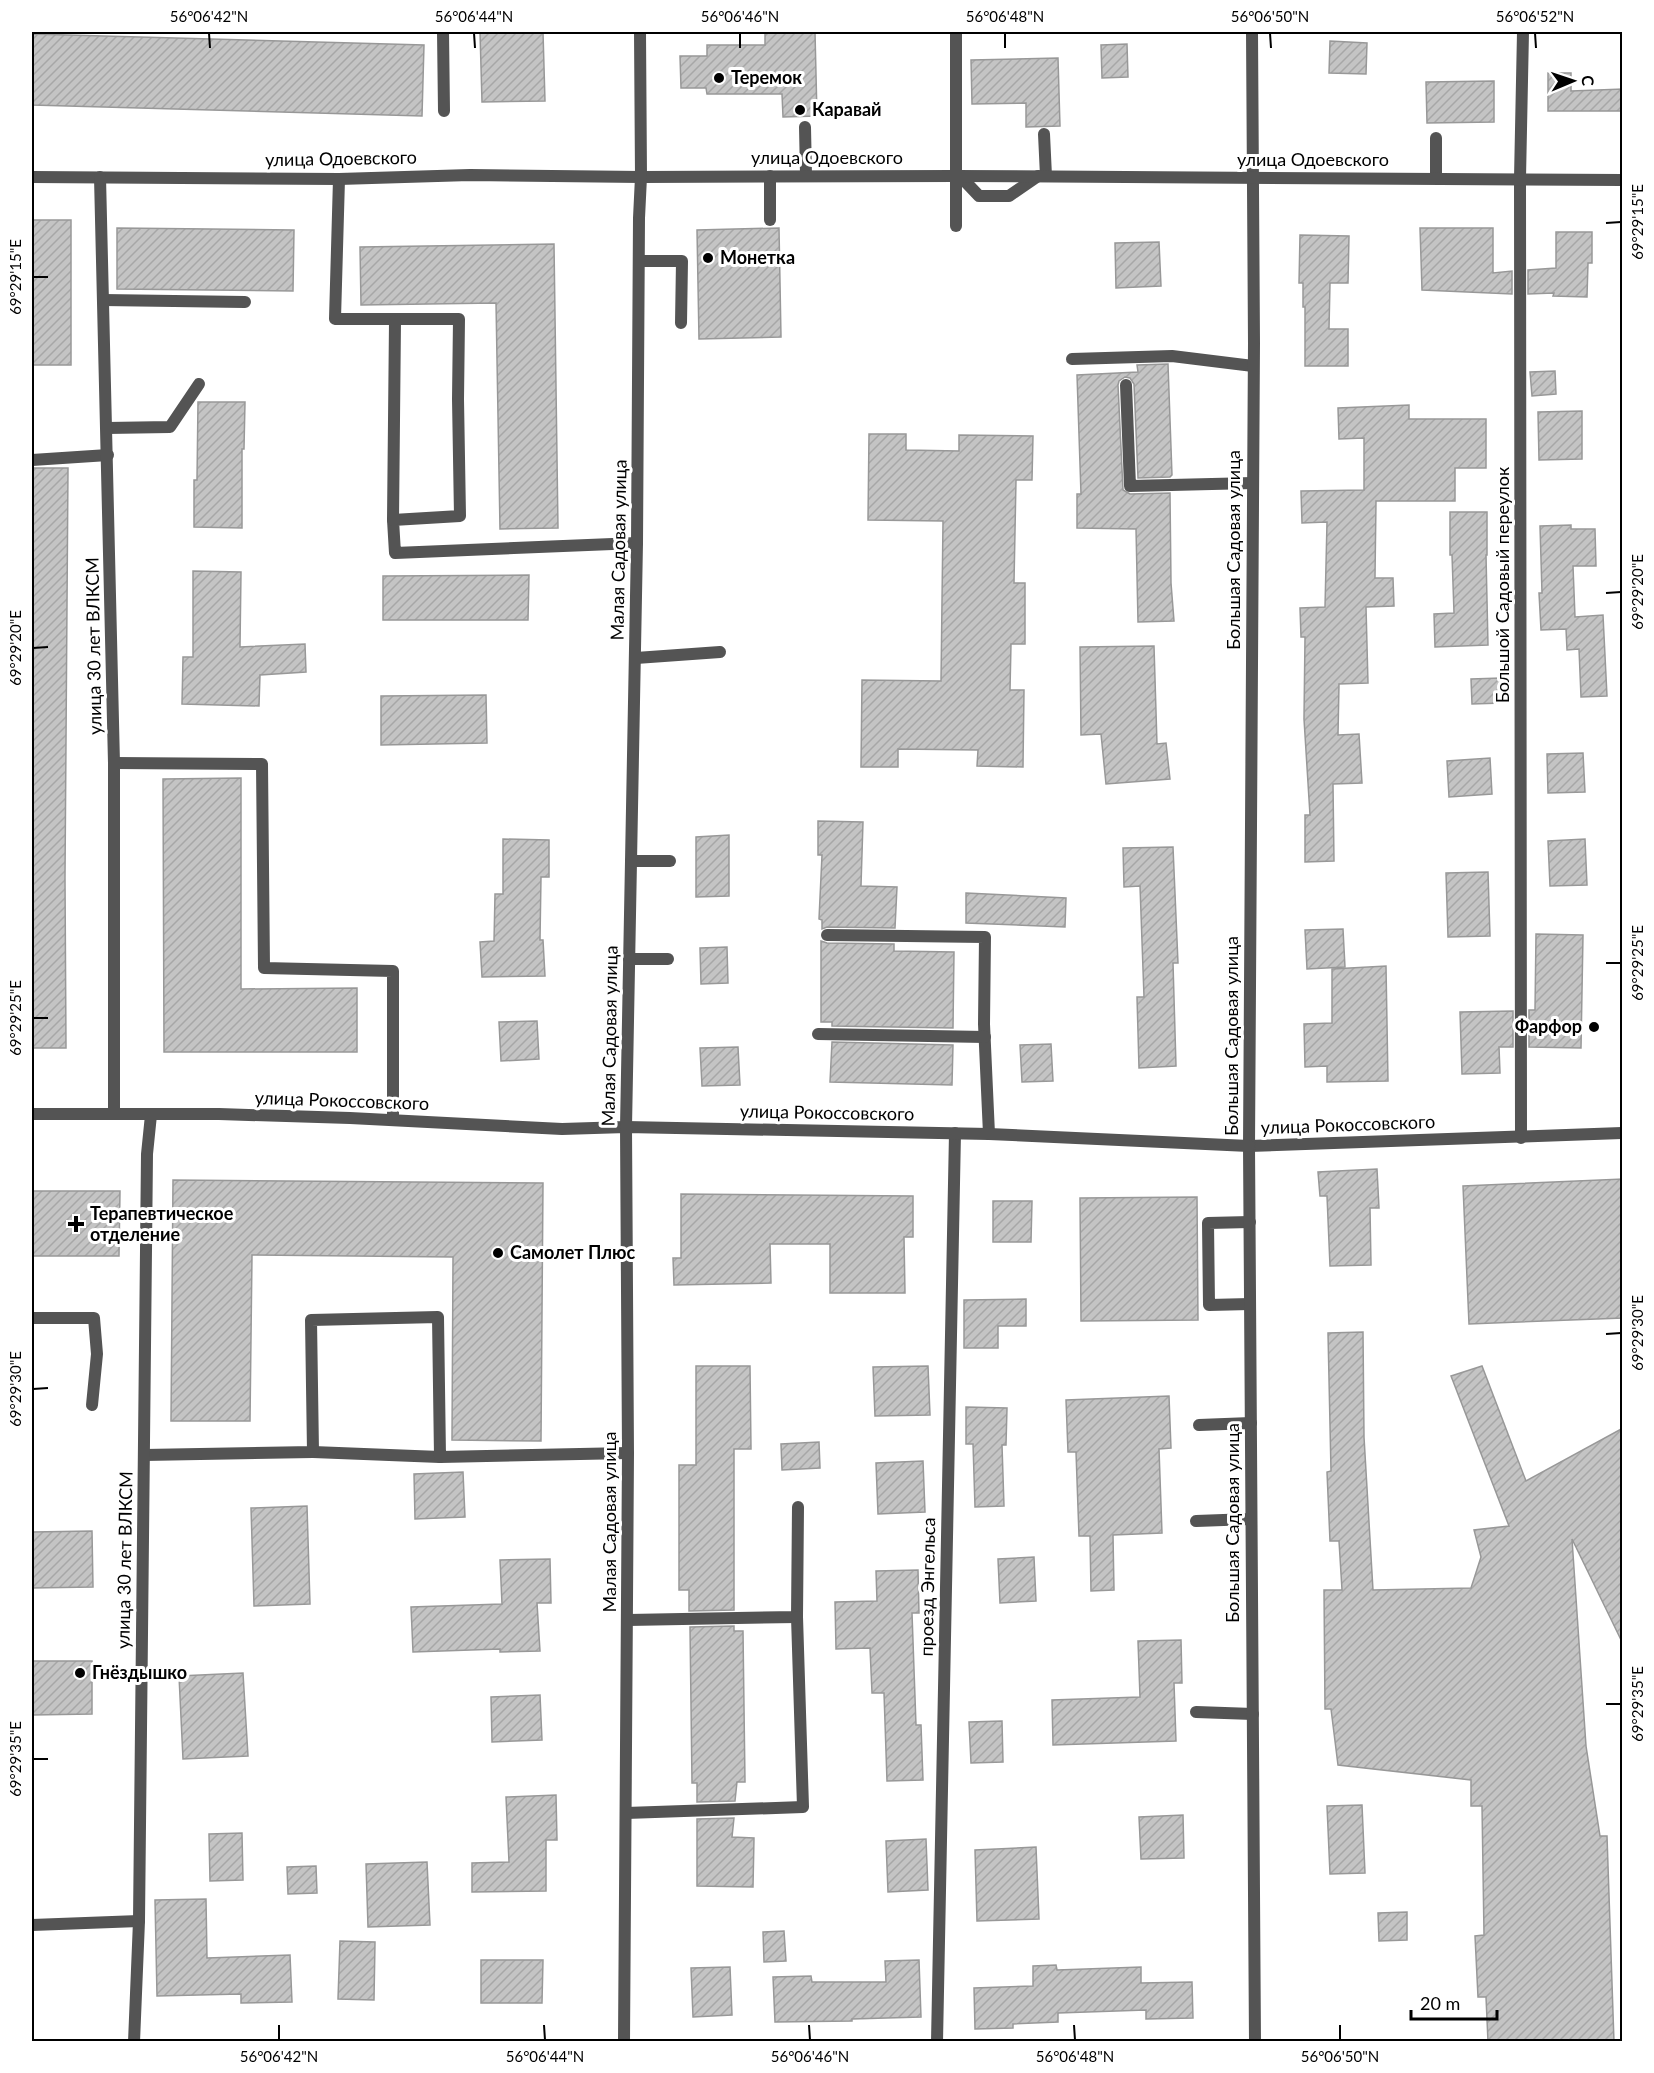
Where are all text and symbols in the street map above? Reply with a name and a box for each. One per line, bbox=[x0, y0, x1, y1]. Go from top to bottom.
text: 56°06'42"N bbox=[170, 7, 248, 25]
text: 56°06'44"N bbox=[435, 7, 513, 25]
text: 56°06'46"N bbox=[701, 7, 779, 25]
text: 56°06'48"N bbox=[966, 7, 1044, 25]
text: 56°06'50"N bbox=[1231, 7, 1309, 25]
text: 56°06'52"N bbox=[1496, 7, 1574, 25]
north arrow bbox=[1543, 51, 1603, 111]
place label: Теремок bbox=[731, 66, 802, 88]
marker: Теремок bbox=[712, 71, 726, 85]
text: С bbox=[1579, 75, 1598, 86]
place label: Каравай bbox=[812, 98, 882, 120]
marker: Каравай bbox=[793, 103, 807, 117]
street label: улица Одоевского bbox=[265, 146, 417, 170]
street label: улица Одоевского bbox=[751, 146, 903, 168]
street label: улица Одоевского bbox=[1237, 148, 1389, 170]
text: 69°29'15"E bbox=[1628, 184, 1646, 260]
text: 69°29'15"E bbox=[6, 239, 24, 315]
place label: Монетка bbox=[720, 246, 795, 268]
marker: Монетка bbox=[701, 251, 715, 265]
street label: Большая Садовая улица bbox=[1222, 450, 1244, 650]
street label: Малая Садовая улица bbox=[605, 459, 631, 641]
street label: Большой Садовый переулок bbox=[1491, 466, 1513, 703]
text: 69°29'20"E bbox=[1628, 554, 1646, 630]
street label: улица 30 лет ВЛКСМ bbox=[80, 557, 106, 735]
text: 69°29'20"E bbox=[6, 610, 24, 686]
text: 69°29'25"E bbox=[1628, 925, 1646, 1001]
street label: Большая Садовая улица bbox=[1220, 936, 1242, 1136]
street label: Малая Садовая улица bbox=[596, 945, 622, 1127]
text: 69°29'25"E bbox=[6, 980, 24, 1056]
place label: Фарфор bbox=[1515, 1015, 1582, 1037]
marker: Фарфор bbox=[1587, 1020, 1601, 1034]
street label: улица Рокоссовского bbox=[254, 1086, 430, 1114]
street label: улица Рокоссовского bbox=[740, 1099, 914, 1125]
street label: улица Рокоссовского bbox=[1260, 1110, 1436, 1138]
place label: Терапевтическое отделение bbox=[90, 1202, 234, 1245]
marker: Терапевтическое отделение bbox=[67, 1215, 85, 1233]
place label: Самолет Плюс bbox=[510, 1241, 635, 1263]
marker: Самолет Плюс bbox=[491, 1246, 505, 1260]
text: 69°29'30"E bbox=[1628, 1295, 1646, 1371]
text: 69°29'30"E bbox=[6, 1351, 24, 1427]
street label: Большая Садовая улица bbox=[1221, 1423, 1243, 1623]
street label: Малая Садовая улица bbox=[598, 1431, 620, 1613]
street label: улица 30 лет ВЛКСМ bbox=[111, 1471, 137, 1649]
street label: проезд Энгельса bbox=[915, 1517, 939, 1657]
place label: Гнёздышко bbox=[92, 1661, 187, 1683]
marker: Гнёздышко bbox=[73, 1666, 87, 1680]
text: 69°29'35"E bbox=[1628, 1666, 1646, 1742]
text: 69°29'35"E bbox=[6, 1721, 24, 1797]
scale bar bbox=[1411, 1983, 1496, 2021]
text: 20 m bbox=[1420, 1992, 1460, 2014]
text: 56°06'42"N bbox=[240, 2047, 318, 2065]
text: 56°06'44"N bbox=[506, 2047, 584, 2065]
text: 56°06'46"N bbox=[771, 2047, 849, 2065]
text: 56°06'48"N bbox=[1036, 2047, 1114, 2065]
text: 56°06'50"N bbox=[1301, 2047, 1379, 2065]

